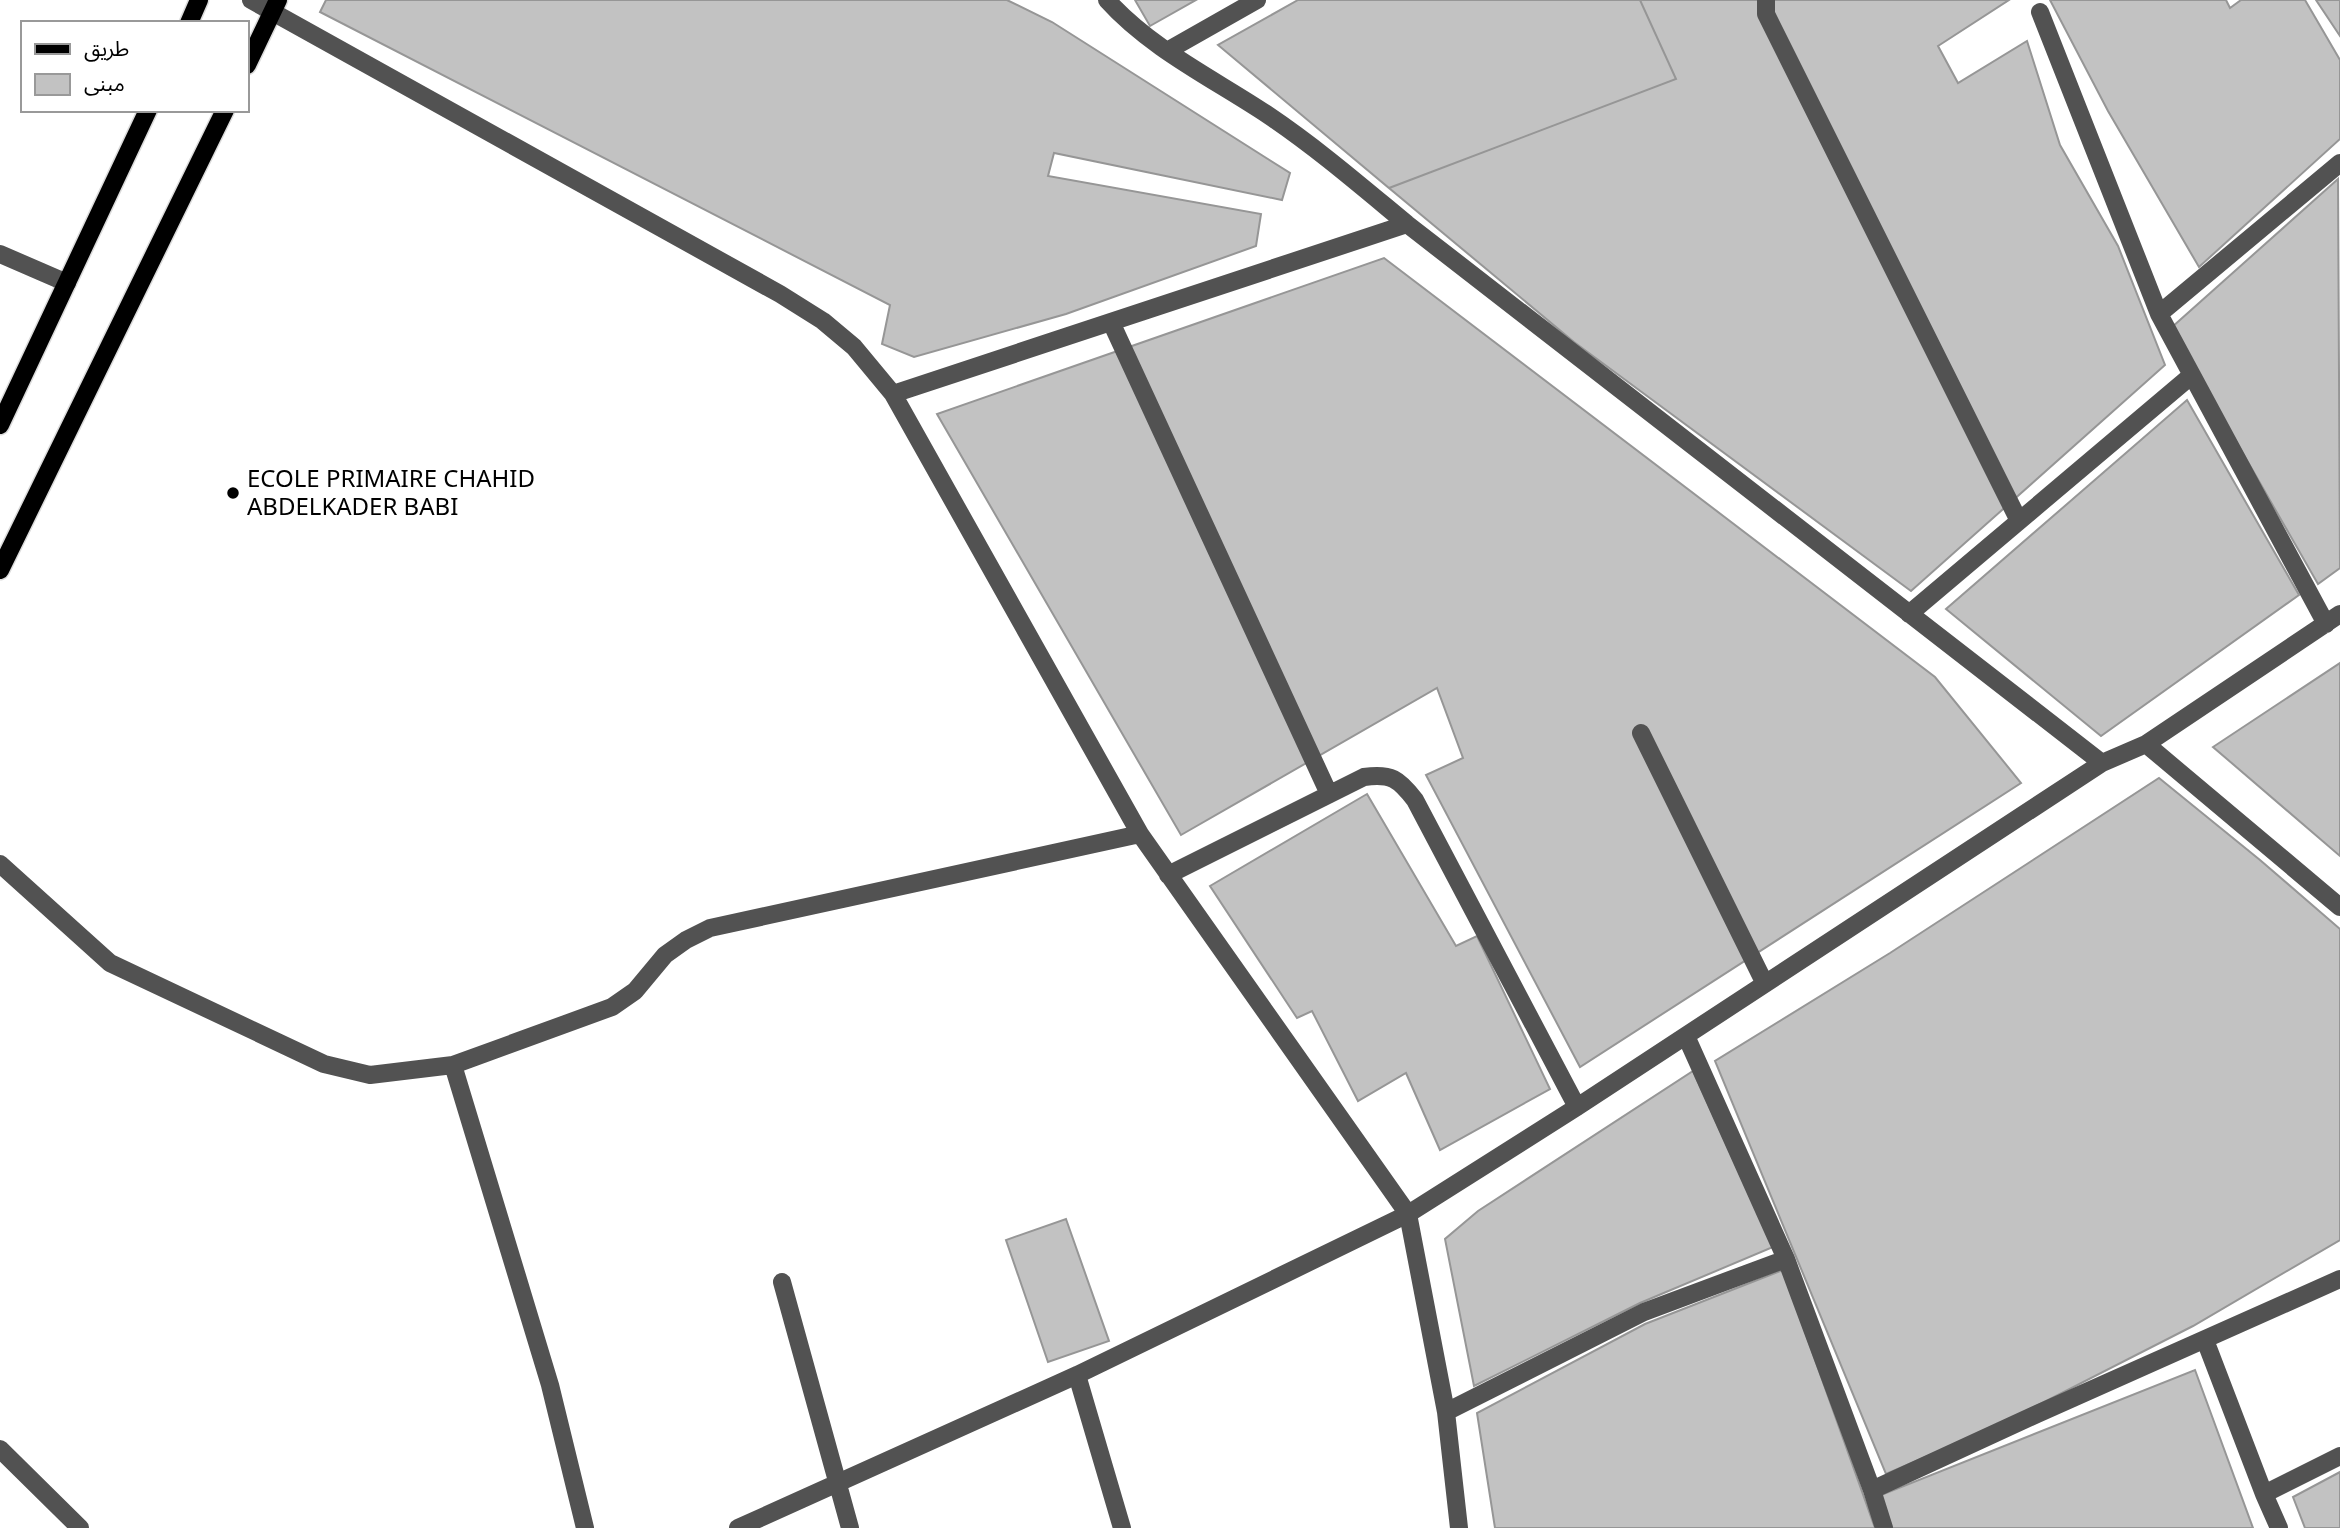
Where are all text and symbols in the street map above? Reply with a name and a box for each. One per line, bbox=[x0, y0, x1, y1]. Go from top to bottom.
legend bbox=[21, 21, 248, 112]
text: طريق bbox=[84, 34, 129, 62]
text: مبنى bbox=[84, 69, 125, 97]
place label: ECOLE PRIMAIRE CHAHID ABDELKADER BABI bbox=[247, 461, 535, 522]
marker: ECOLE PRIMAIRE CHAHID ABDELKADER BABI bbox=[225, 485, 241, 501]

